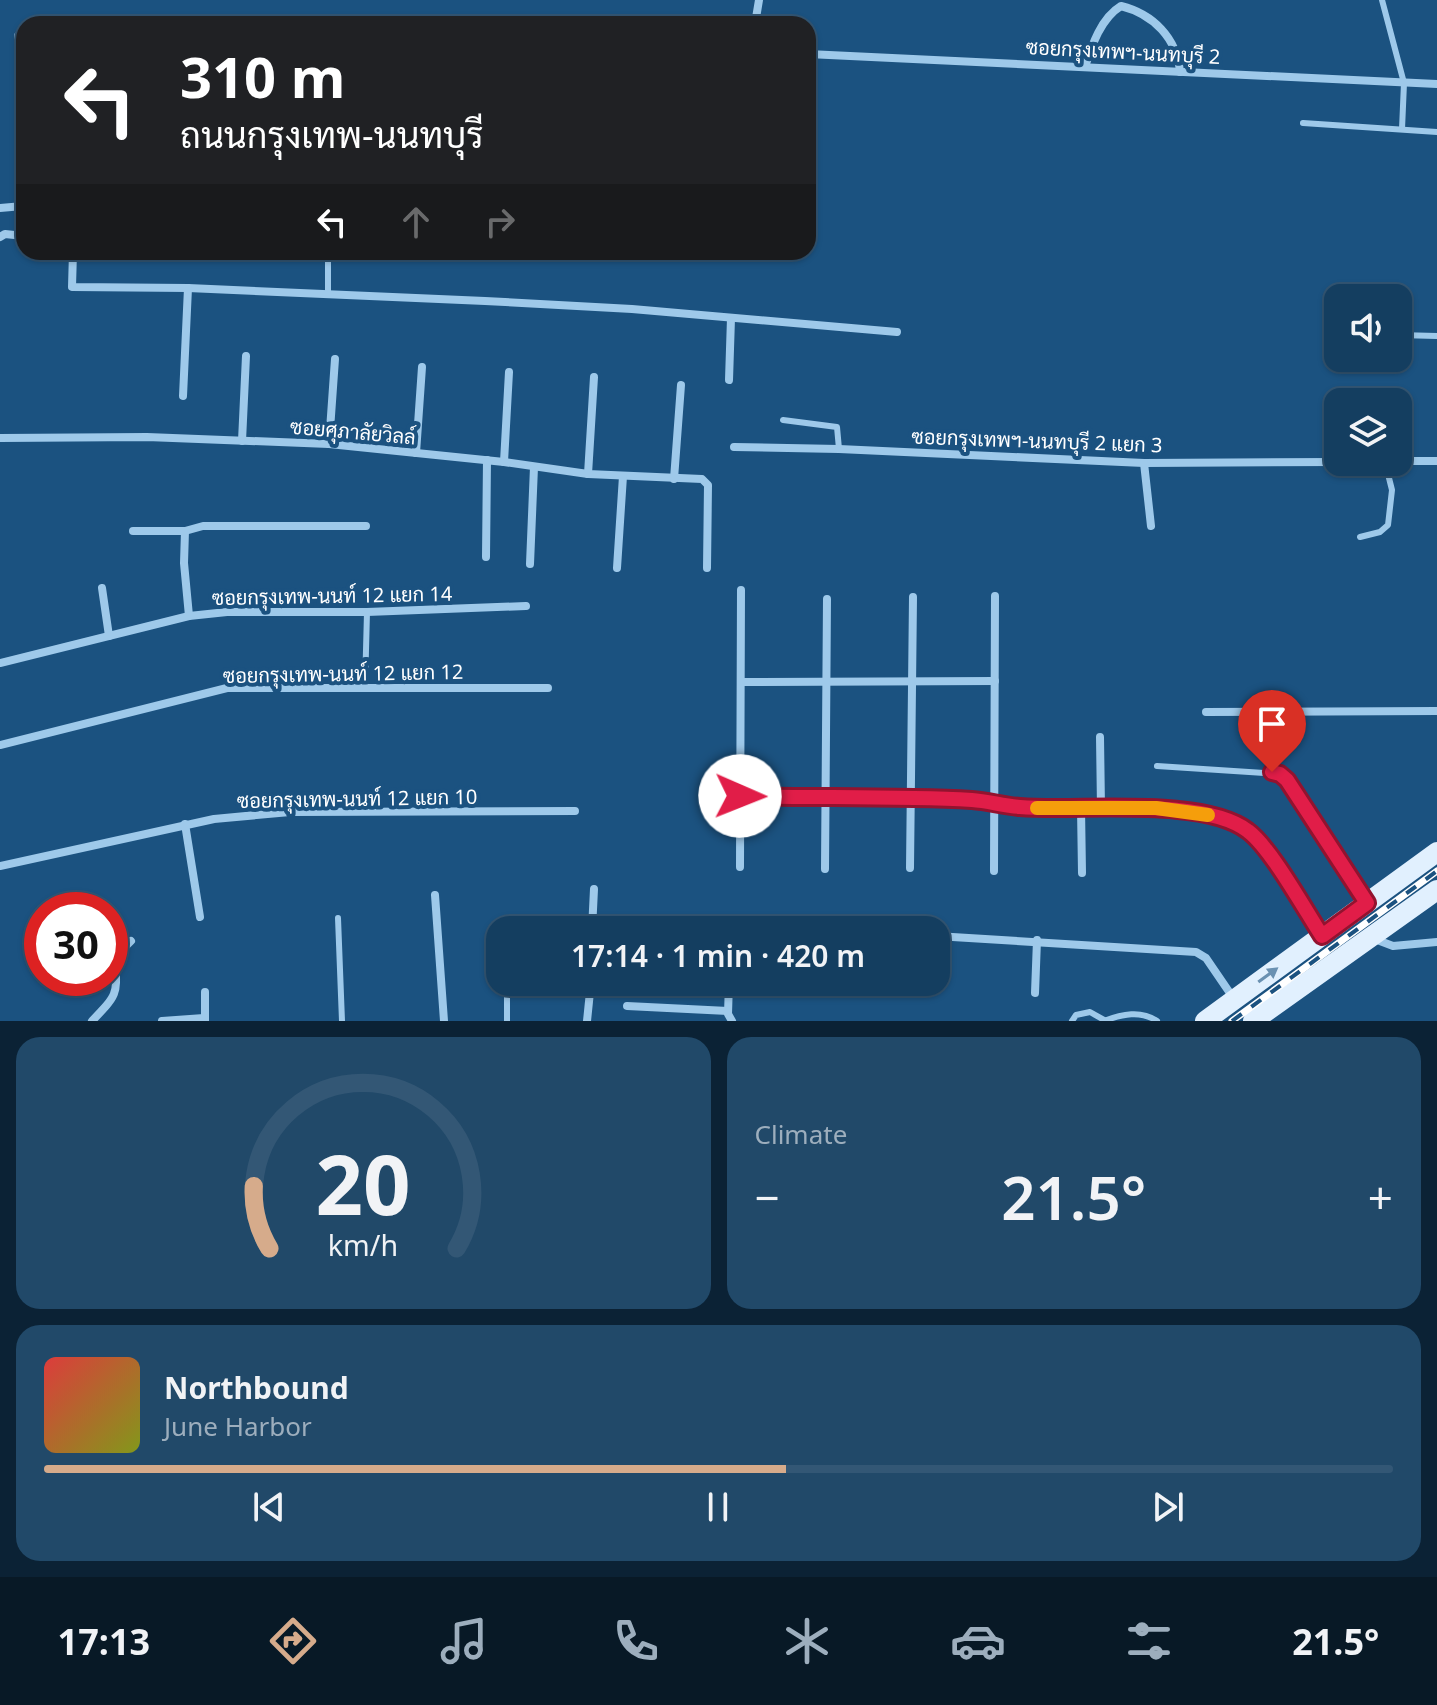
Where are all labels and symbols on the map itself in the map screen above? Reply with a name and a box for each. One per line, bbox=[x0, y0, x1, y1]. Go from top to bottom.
street label: ซอยกรุงเทพฯ-นนทบุรี 2 bbox=[1025, 33, 1221, 71]
street label: ซอยศุภาลัยวิลล์ bbox=[289, 413, 417, 451]
street label: ซอยกรุงเทพฯ-นนทบุรี 2 แยก 3 bbox=[911, 423, 1163, 459]
street label: ซอยกรุงเทพ-นนท์ 12 แยก 14 bbox=[212, 580, 453, 612]
street label: ซอยกรุงเทพ-นนท์ 12 แยก 12 bbox=[223, 658, 463, 690]
pin bbox=[1238, 690, 1306, 772]
position arrow bbox=[698, 754, 782, 838]
street label: ซอยกรุงเทพ-นนท์ 12 แยก 10 bbox=[237, 783, 477, 815]
speed limit sign: 30 bbox=[24, 892, 128, 996]
one-way arrow bbox=[1257, 967, 1279, 983]

